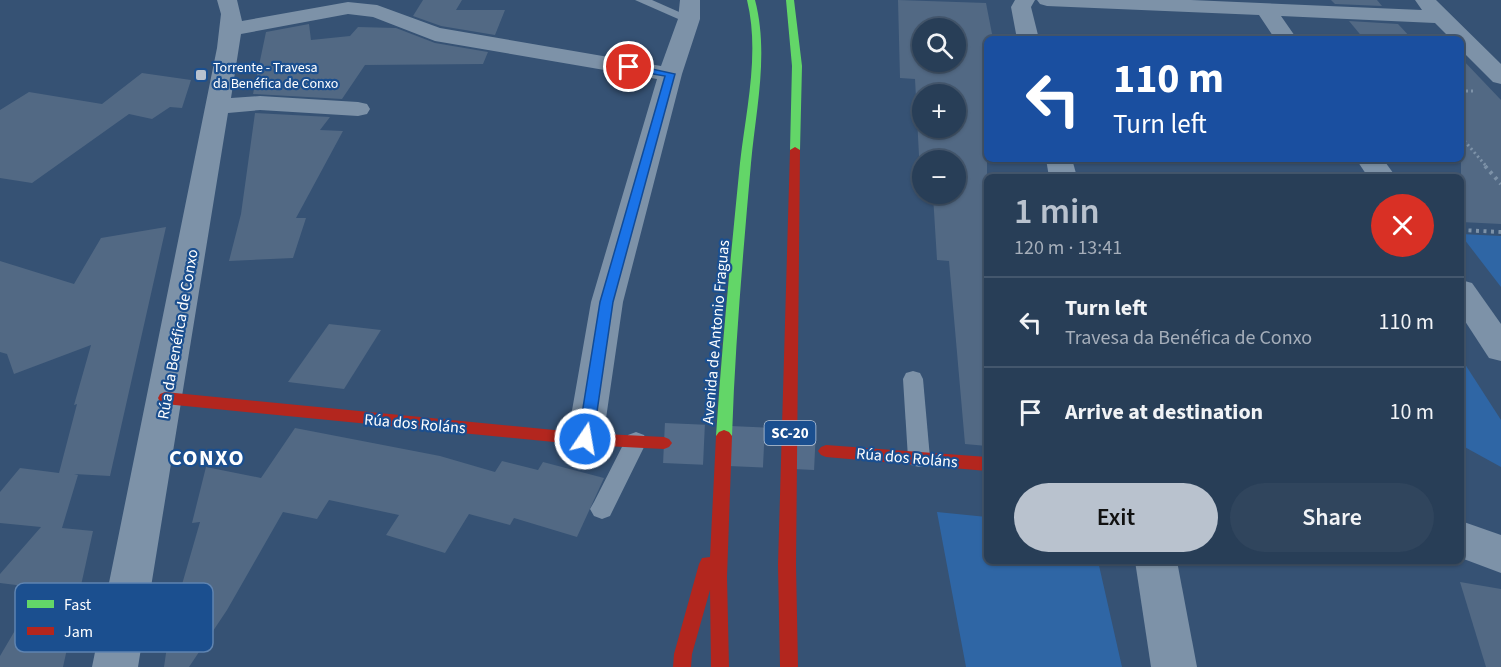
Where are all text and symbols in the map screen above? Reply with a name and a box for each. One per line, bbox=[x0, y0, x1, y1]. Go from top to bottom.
map controls bbox=[912, 18, 966, 204]
button: search bbox=[912, 18, 966, 72]
pin bbox=[603, 41, 654, 92]
text: 110 m bbox=[1113, 49, 1224, 109]
icon: arrive bbox=[612, 50, 645, 83]
place label: Torrente - Travesa da Benéfica de Conxo bbox=[213, 58, 338, 94]
icon: left bbox=[1014, 60, 1092, 138]
marker: Torrente - Travesa da Benéfica de Conxo bbox=[194, 68, 208, 82]
button: + bbox=[912, 84, 966, 138]
text: Turn left bbox=[1113, 105, 1207, 144]
button: − bbox=[912, 150, 966, 204]
text: 1 min bbox=[1014, 186, 1100, 237]
button: close bbox=[1371, 194, 1434, 257]
text: 120 m · 13:41 bbox=[1014, 234, 1122, 262]
street label: Avenida de Antonio Fraguas bbox=[697, 239, 735, 425]
street label: Rúa da Benéfica de Conxo bbox=[152, 247, 204, 421]
text: Turn left bbox=[1065, 292, 1147, 324]
icon: left bbox=[1014, 306, 1047, 339]
text: 110 m bbox=[1379, 306, 1434, 338]
text: Travesa da Benéfica de Conxo bbox=[1065, 324, 1312, 352]
icon: arrive bbox=[1014, 396, 1047, 429]
text: Arrive at destination bbox=[1065, 396, 1263, 428]
text: 10 m bbox=[1389, 396, 1434, 428]
position arrow bbox=[553, 407, 617, 471]
street label: Rúa dos Roláns bbox=[363, 409, 467, 439]
road number: SC-20 bbox=[764, 421, 816, 445]
district label: CONXO bbox=[169, 442, 245, 474]
street label: Rúa dos Roláns bbox=[855, 443, 959, 473]
button: Exit bbox=[1014, 483, 1218, 552]
button: Share bbox=[1230, 483, 1434, 552]
legend bbox=[15, 583, 213, 652]
text: Fast bbox=[64, 594, 92, 616]
text: Jam bbox=[64, 621, 93, 643]

